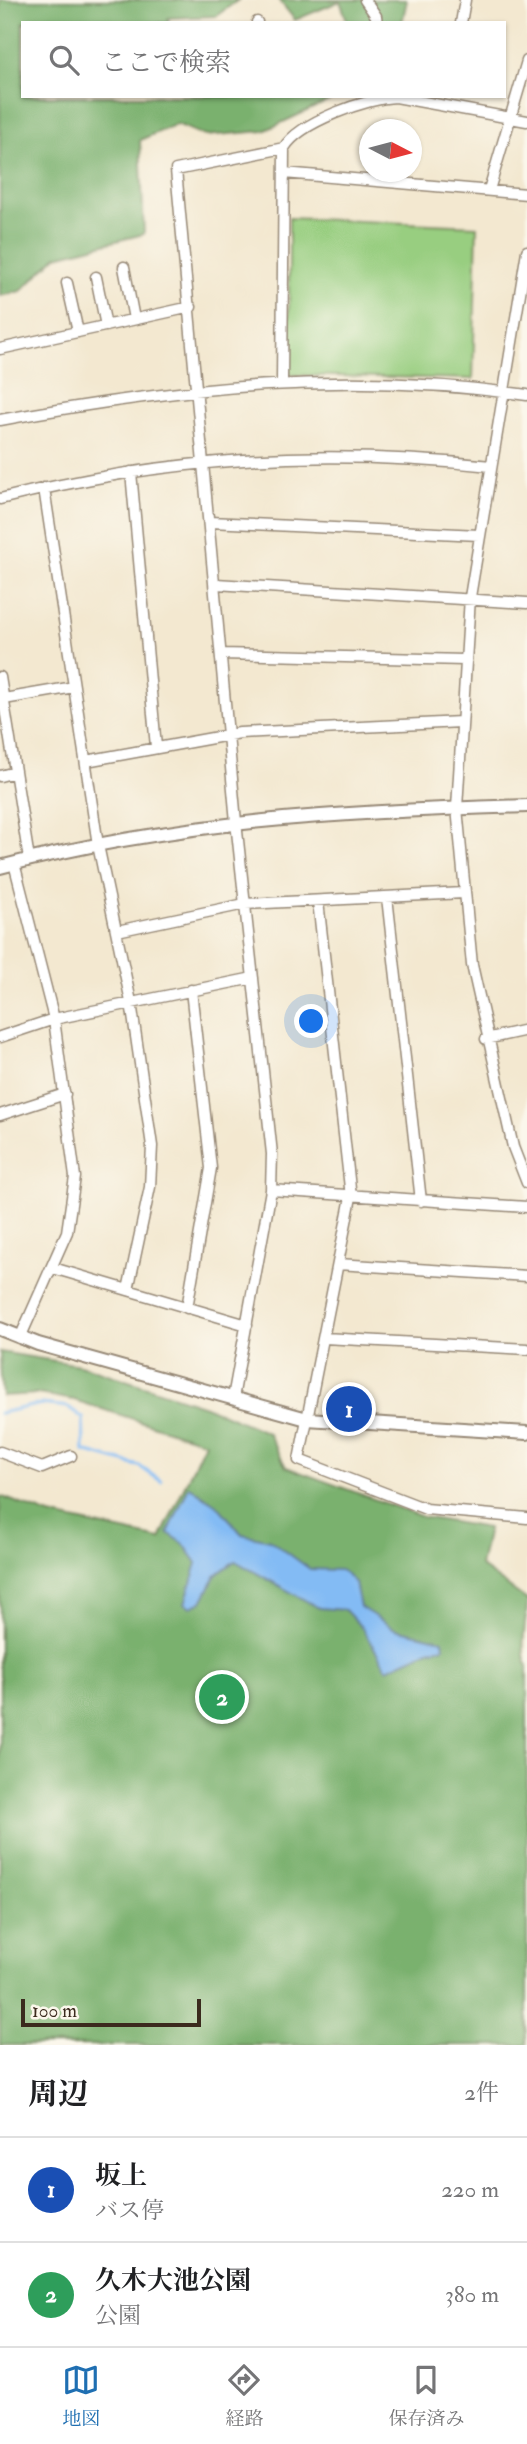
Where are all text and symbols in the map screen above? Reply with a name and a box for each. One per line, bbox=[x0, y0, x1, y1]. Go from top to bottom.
search box bbox=[21, 21, 506, 98]
icon: search bbox=[45, 41, 83, 79]
text: ここで検索 bbox=[101, 47, 231, 79]
north arrow bbox=[359, 119, 422, 182]
your location bbox=[294, 1004, 328, 1038]
pin: 1 bbox=[326, 1383, 372, 1435]
pin: 2 bbox=[199, 1671, 245, 1723]
scale bar bbox=[21, 1996, 201, 2028]
text: 100 m bbox=[32, 1999, 77, 2023]
text: 周辺 bbox=[28, 2076, 88, 2113]
text: 2件 bbox=[464, 2078, 499, 2107]
text: 坂上 bbox=[95, 2160, 147, 2192]
text: 1 bbox=[47, 2175, 55, 2204]
text: 220 m bbox=[441, 2175, 499, 2204]
text: バス停 bbox=[95, 2196, 164, 2225]
text: 久木大池公園 bbox=[95, 2265, 251, 2297]
text: 2 bbox=[45, 2280, 57, 2309]
text: 380 m bbox=[445, 2280, 499, 2309]
text: 公園 bbox=[95, 2301, 141, 2330]
tab: 地図 bbox=[62, 2361, 101, 2431]
tab: 経路 bbox=[225, 2361, 264, 2431]
tab: 保存済み bbox=[388, 2361, 465, 2431]

